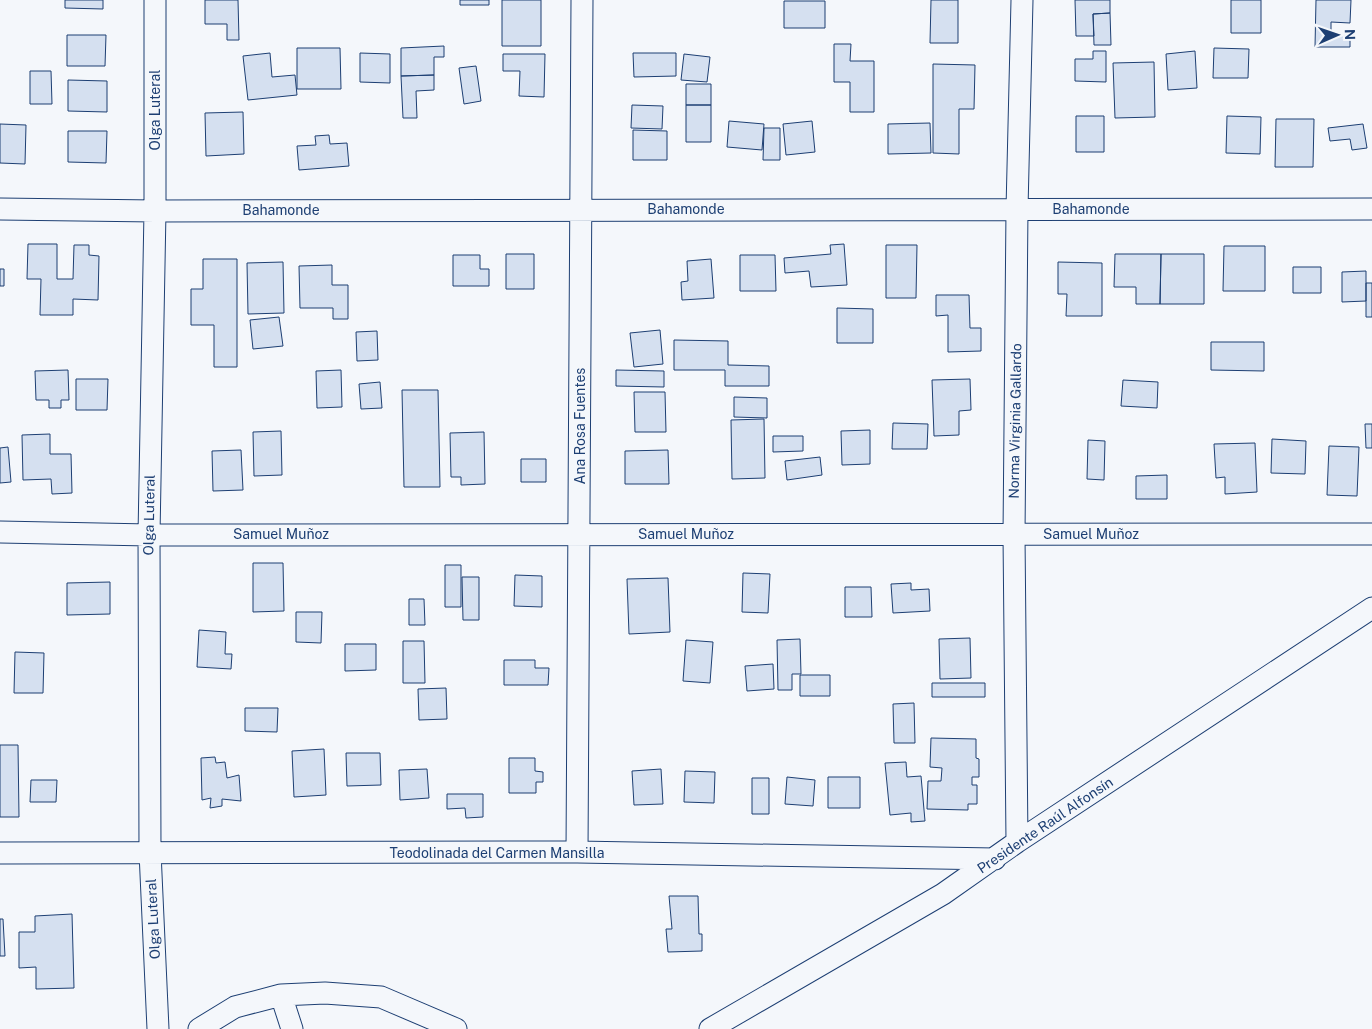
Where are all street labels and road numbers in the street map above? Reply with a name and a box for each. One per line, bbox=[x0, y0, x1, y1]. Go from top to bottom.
street label: Olga Luteral bbox=[147, 70, 163, 150]
street label: Bahamonde bbox=[647, 201, 725, 217]
street label: Bahamonde bbox=[1052, 201, 1130, 217]
street label: Bahamonde bbox=[242, 202, 320, 218]
street label: Norma Virginia Gallardo bbox=[1006, 343, 1024, 499]
street label: Ana Rosa Fuentes bbox=[572, 368, 588, 484]
street label: Olga Luteral bbox=[140, 474, 158, 556]
street label: Samuel Muñoz bbox=[233, 526, 329, 542]
street label: Samuel Muñoz bbox=[638, 526, 734, 542]
street label: Samuel Muñoz bbox=[1043, 526, 1139, 542]
street label: Presidente Raúl Alfonsín bbox=[974, 774, 1116, 876]
street label: Teodolinada del Carmen Mansilla bbox=[389, 845, 605, 861]
street label: Olga Luteral bbox=[143, 878, 163, 960]

